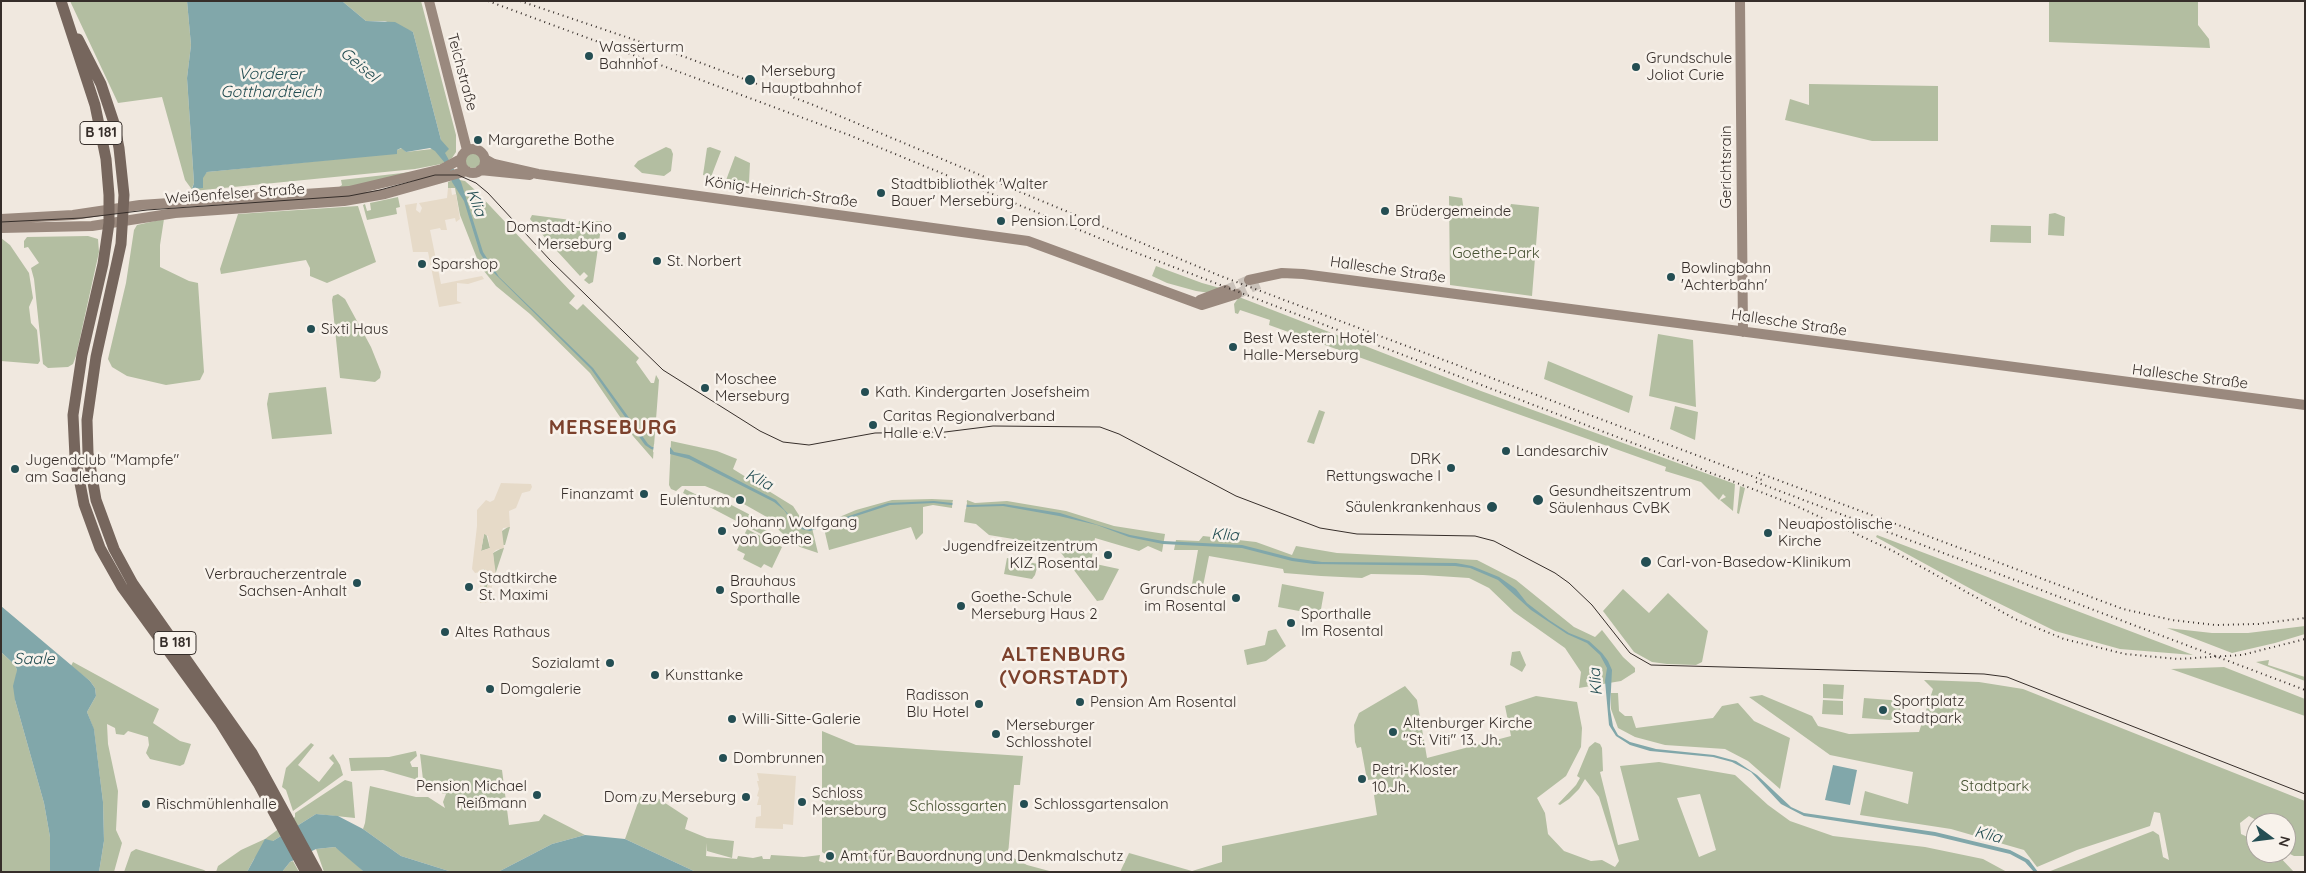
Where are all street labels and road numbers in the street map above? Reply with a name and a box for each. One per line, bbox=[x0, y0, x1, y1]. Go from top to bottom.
street label: Teichstraße bbox=[443, 31, 481, 113]
road number: B 181 bbox=[80, 122, 122, 144]
street label: Gerichtsrain bbox=[1717, 125, 1735, 209]
street label: König-Heinrich-Straße bbox=[703, 172, 859, 212]
street label: Weißenfelser Straße bbox=[164, 180, 306, 208]
street label: Hallesche Straße bbox=[1329, 253, 1447, 287]
street label: Hallesche Straße bbox=[1730, 306, 1848, 340]
street label: Hallesche Straße bbox=[2131, 361, 2249, 393]
road number: B 181 bbox=[154, 632, 196, 654]

